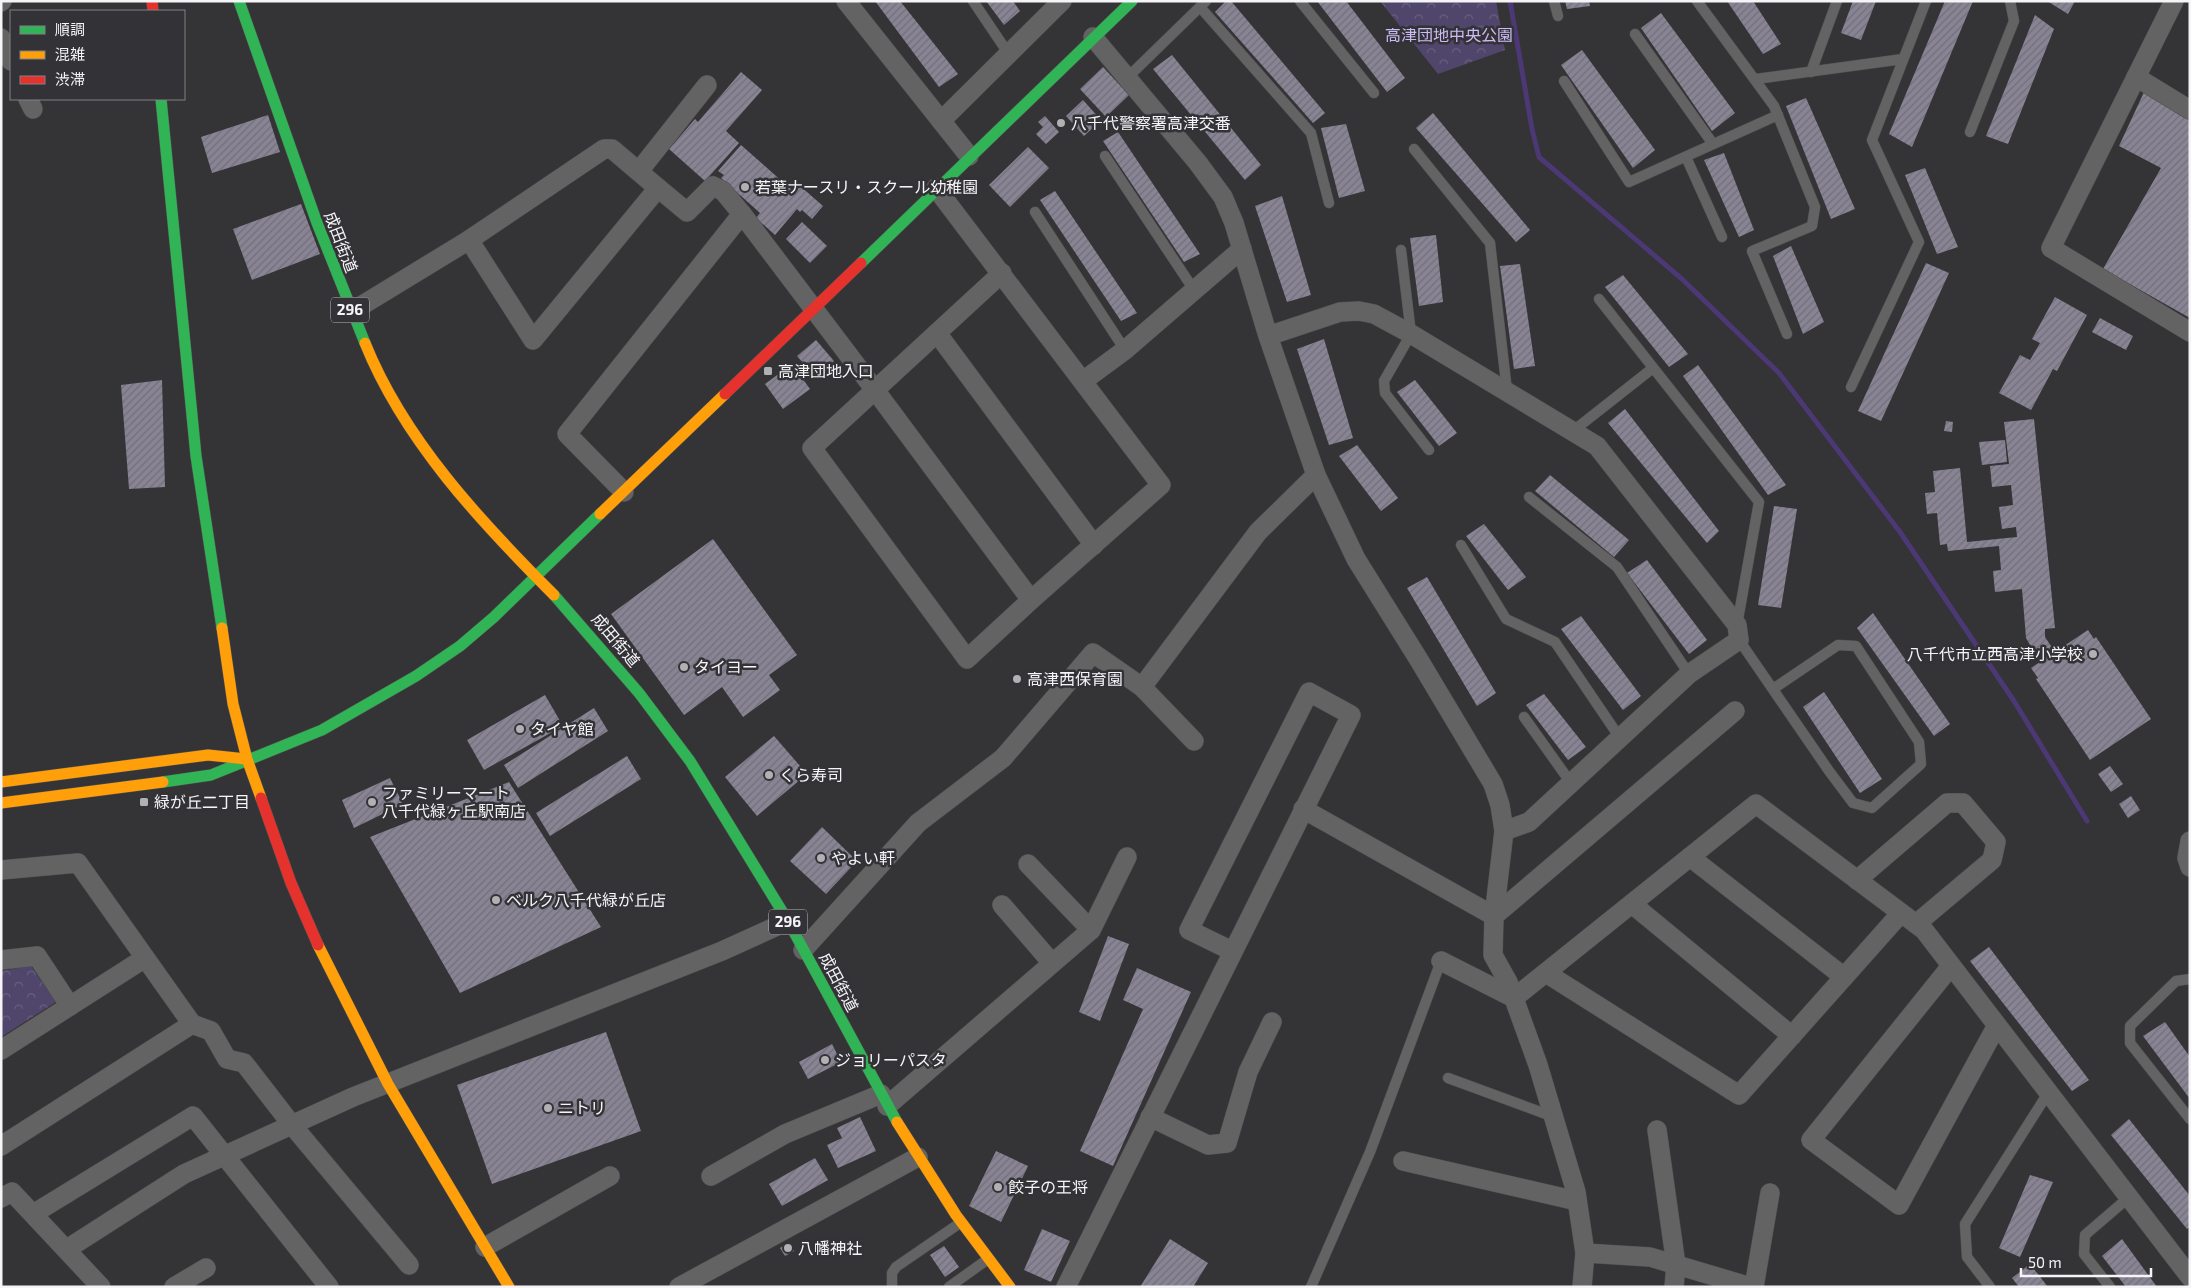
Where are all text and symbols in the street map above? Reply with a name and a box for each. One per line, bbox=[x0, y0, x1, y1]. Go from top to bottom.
legend bbox=[10, 10, 185, 100]
text: 順調 bbox=[55, 20, 85, 38]
park label: 高津団地中央公園 bbox=[1385, 25, 1513, 44]
text: 混雑 bbox=[55, 45, 85, 63]
text: 渋滞 bbox=[55, 70, 85, 88]
place label: 八千代警察署高津交番 bbox=[1071, 113, 1231, 132]
marker: 八千代警察署高津交番 bbox=[1055, 117, 1067, 129]
place label: 若葉ナースリ・スクール幼稚園 bbox=[755, 177, 978, 196]
marker: 若葉ナースリ・スクール幼稚園 bbox=[739, 181, 751, 193]
street label: 成田街道 bbox=[321, 209, 362, 275]
road number: 296 bbox=[331, 298, 369, 322]
place label: 高津団地入口 bbox=[778, 361, 874, 380]
marker: 高津団地入口 bbox=[762, 365, 774, 377]
street label: 成田街道 bbox=[589, 609, 644, 670]
place label: 八千代市立西高津小学校 bbox=[1907, 644, 2083, 663]
marker: 八千代市立西高津小学校 bbox=[2087, 648, 2099, 660]
place label: タイヨー bbox=[694, 657, 758, 676]
marker: タイヨー bbox=[678, 661, 690, 673]
place label: 高津西保育園 bbox=[1027, 669, 1123, 688]
marker: 高津西保育園 bbox=[1011, 673, 1023, 685]
place label: タイヤ館 bbox=[530, 719, 594, 738]
marker: タイヤ館 bbox=[514, 723, 526, 735]
place label: くら寿司 bbox=[779, 765, 843, 784]
marker: くら寿司 bbox=[763, 769, 775, 781]
place label: ファミリーマート 八千代緑ヶ丘駅南店 bbox=[382, 783, 526, 820]
place label: 緑が丘二丁目 bbox=[154, 792, 250, 811]
marker: 緑が丘二丁目 bbox=[138, 796, 150, 808]
marker: ファミリーマート 八千代緑ヶ丘駅南店 bbox=[366, 796, 378, 808]
place label: やよい軒 bbox=[831, 848, 895, 867]
marker: やよい軒 bbox=[815, 852, 827, 864]
place label: ベルク八千代緑が丘店 bbox=[506, 890, 666, 909]
marker: ベルク八千代緑が丘店 bbox=[490, 894, 502, 906]
road number: 296 bbox=[769, 910, 807, 934]
street label: 成田街道 bbox=[816, 949, 863, 1014]
place label: ジョリーパスタ bbox=[835, 1050, 947, 1069]
marker: ジョリーパスタ bbox=[819, 1054, 831, 1066]
place label: ニトリ bbox=[558, 1098, 606, 1117]
marker: ニトリ bbox=[542, 1102, 554, 1114]
place label: 餃子の王将 bbox=[1008, 1177, 1088, 1196]
marker: 餃子の王将 bbox=[992, 1181, 1004, 1193]
place label: 八幡神社 bbox=[798, 1238, 862, 1257]
marker: 八幡神社 bbox=[782, 1242, 794, 1254]
scale bar bbox=[2021, 1246, 2151, 1278]
text: 50 m bbox=[2028, 1253, 2062, 1271]

